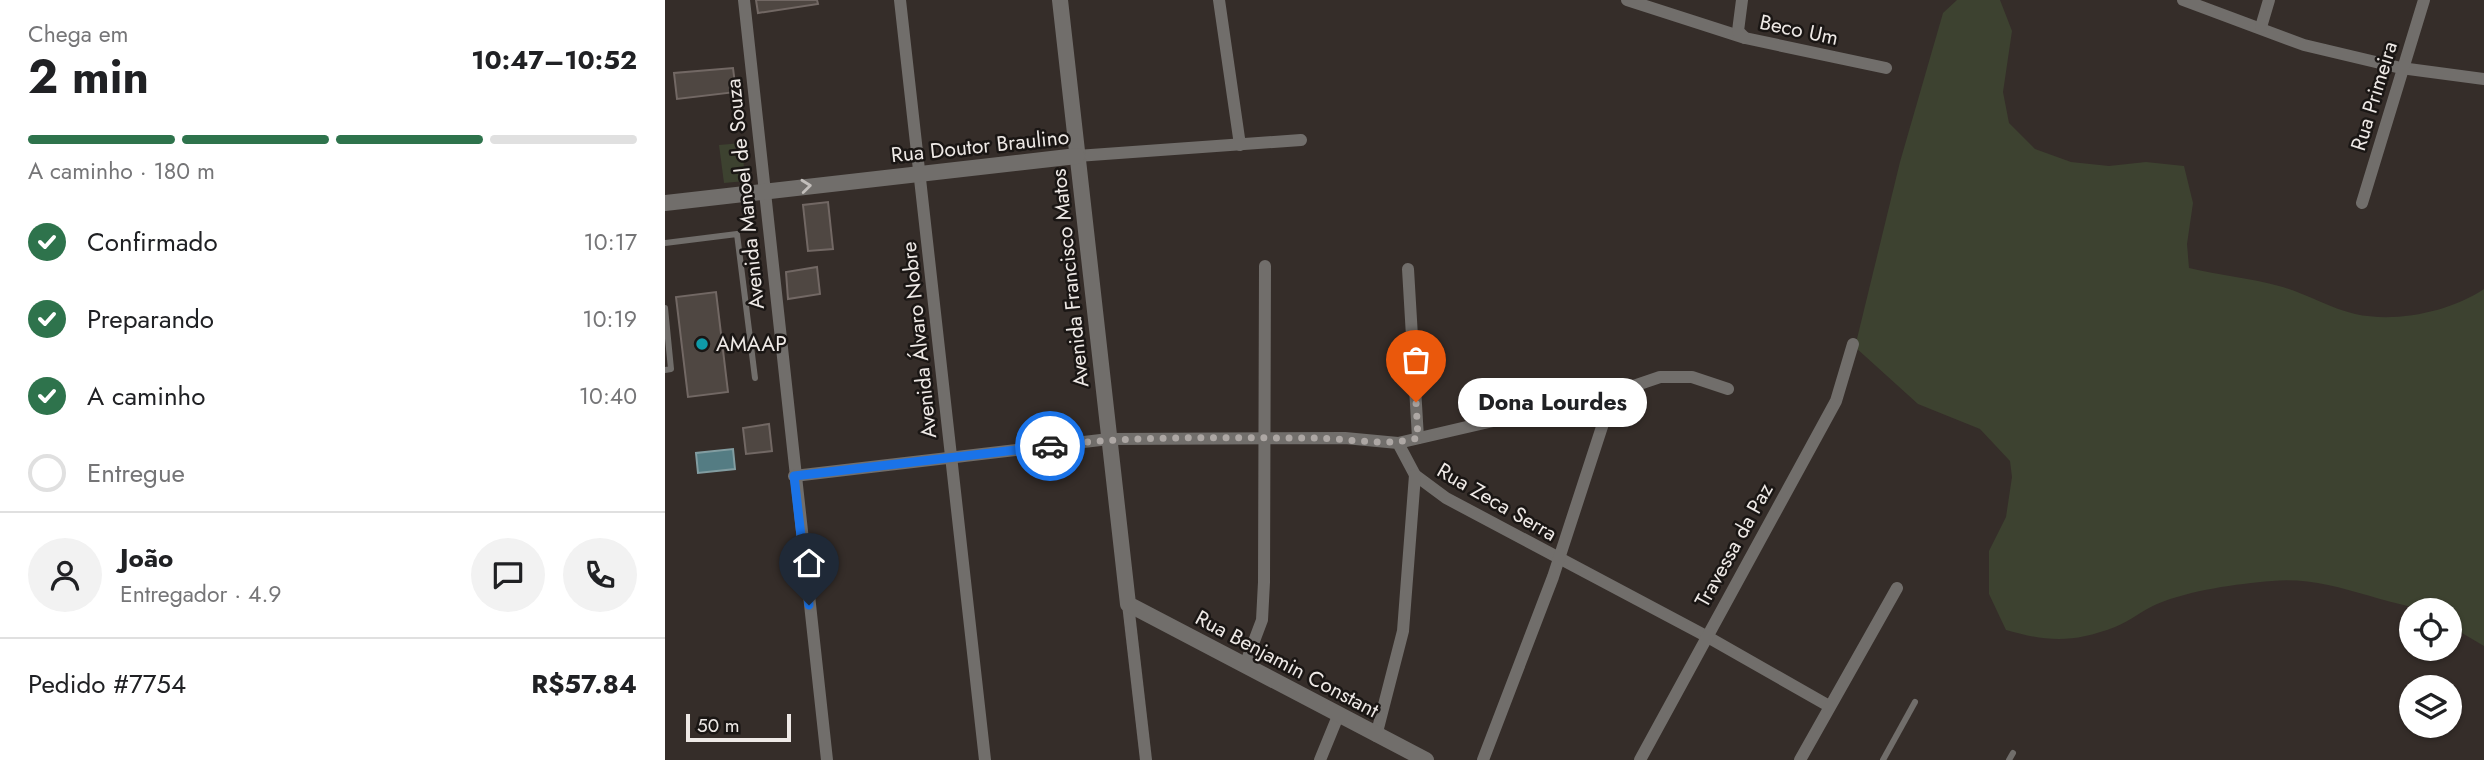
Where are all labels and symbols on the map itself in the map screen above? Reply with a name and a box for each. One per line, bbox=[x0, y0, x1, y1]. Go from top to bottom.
street label: Beco Um bbox=[1757, 7, 1841, 53]
street label: Rua Primeira bbox=[2343, 38, 2405, 154]
street label: Avenida Manoel de Souza bbox=[718, 77, 772, 311]
street label: Rua Doutor Braulino bbox=[890, 122, 1070, 170]
street label: Avenida Francisco Matos bbox=[1044, 167, 1096, 389]
one-way arrow bbox=[801, 179, 812, 194]
street label: Avenida Álvaro Nobre bbox=[894, 240, 944, 440]
place label: AMAAP bbox=[716, 329, 787, 359]
pin bbox=[1386, 330, 1446, 402]
marker: AMAAP bbox=[694, 336, 710, 352]
callout: Dona Lourdes bbox=[1458, 378, 1647, 426]
courier bbox=[1015, 411, 1085, 481]
street label: Rua Zeca Serra bbox=[1431, 455, 1563, 549]
street label: Travessa da Paz bbox=[1688, 477, 1781, 612]
pin bbox=[779, 533, 839, 605]
street label: Rua Benjamin Constant bbox=[1190, 603, 1384, 725]
scale bar bbox=[686, 711, 791, 743]

